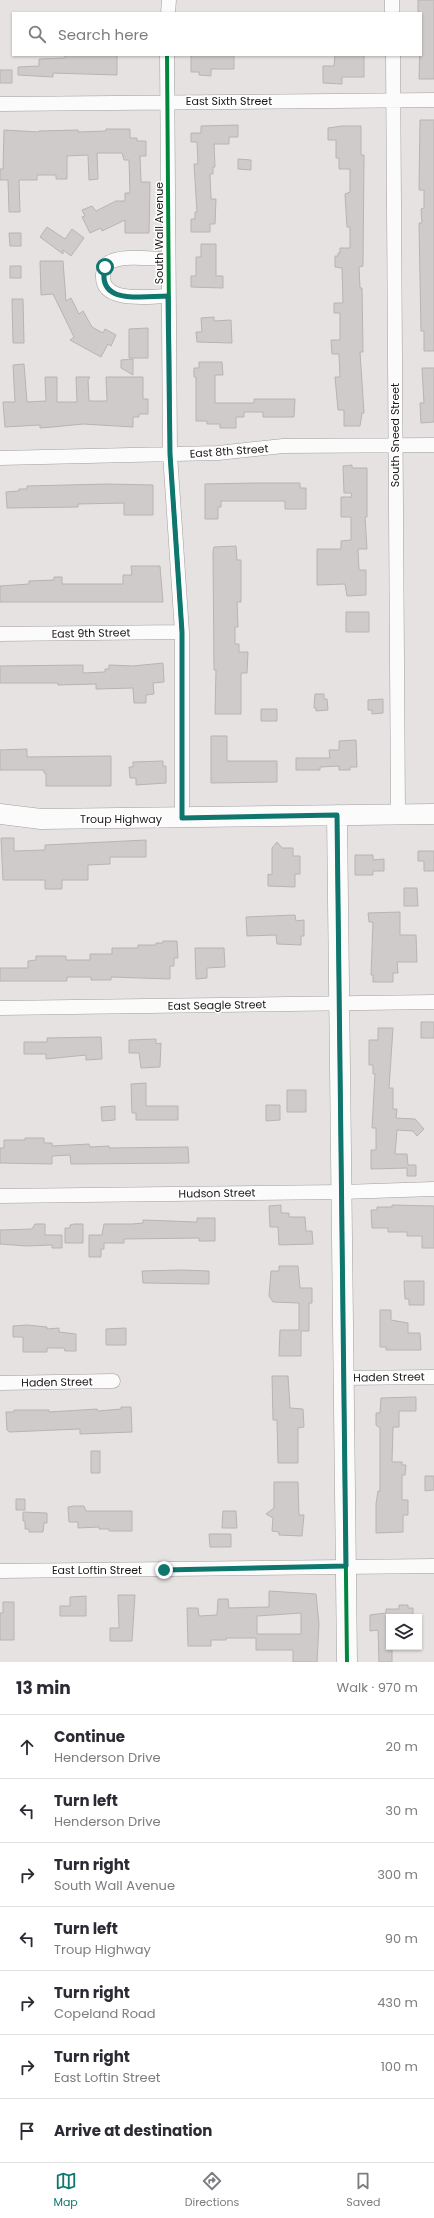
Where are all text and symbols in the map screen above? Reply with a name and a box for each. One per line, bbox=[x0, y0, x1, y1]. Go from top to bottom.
search box bbox=[12, 12, 422, 56]
icon: search bbox=[26, 23, 48, 45]
text: Search here bbox=[58, 24, 148, 45]
street label: East Sixth Street bbox=[186, 93, 272, 109]
street label: South Wall Avenue bbox=[151, 182, 167, 284]
route start bbox=[96, 258, 114, 276]
street label: South Sneed Street bbox=[387, 383, 403, 487]
street label: East 8th Street bbox=[189, 440, 269, 462]
street label: East 9th Street bbox=[51, 624, 131, 642]
street label: Troup Highway bbox=[80, 811, 163, 827]
street label: East Seagle Street bbox=[168, 996, 266, 1014]
street label: Hudson Street bbox=[178, 1184, 256, 1202]
street label: Haden Street bbox=[353, 1368, 425, 1386]
street label: Haden Street bbox=[21, 1373, 93, 1391]
route end bbox=[155, 1561, 173, 1579]
street label: East Loftin Street bbox=[52, 1562, 142, 1578]
map controls bbox=[386, 1614, 422, 1650]
button: layers bbox=[386, 1614, 422, 1650]
text: 13 min bbox=[16, 1676, 71, 1700]
text: Walk · 970 m bbox=[337, 1678, 418, 1697]
text: Continue bbox=[54, 1726, 125, 1747]
icon: ahead bbox=[16, 1736, 38, 1758]
text: 20 m bbox=[385, 1737, 418, 1756]
text: Henderson Drive bbox=[54, 1748, 161, 1767]
text: Turn left bbox=[54, 1790, 118, 1811]
icon: left bbox=[16, 1800, 38, 1822]
text: 30 m bbox=[385, 1801, 418, 1820]
text: Henderson Drive bbox=[54, 1812, 161, 1831]
text: Turn right bbox=[54, 1854, 130, 1875]
icon: right bbox=[16, 1864, 38, 1886]
text: 300 m bbox=[377, 1865, 418, 1884]
text: South Wall Avenue bbox=[54, 1876, 175, 1895]
text: Turn left bbox=[54, 1918, 118, 1939]
icon: left bbox=[16, 1928, 38, 1950]
text: 90 m bbox=[385, 1929, 418, 1948]
text: Troup Highway bbox=[54, 1940, 151, 1959]
text: Turn right bbox=[54, 1982, 130, 2003]
icon: right bbox=[16, 1992, 38, 2014]
text: 430 m bbox=[377, 1993, 418, 2012]
text: Copeland Road bbox=[54, 2004, 156, 2023]
text: Turn right bbox=[54, 2046, 130, 2067]
icon: right bbox=[16, 2056, 38, 2078]
text: 100 m bbox=[381, 2057, 418, 2076]
text: East Loftin Street bbox=[54, 2068, 160, 2087]
icon: arrive bbox=[16, 2120, 38, 2142]
text: Arrive at destination bbox=[54, 2120, 212, 2141]
tab: Map bbox=[53, 2170, 78, 2211]
tab: Directions bbox=[185, 2170, 239, 2211]
tab: Saved bbox=[346, 2170, 381, 2211]

